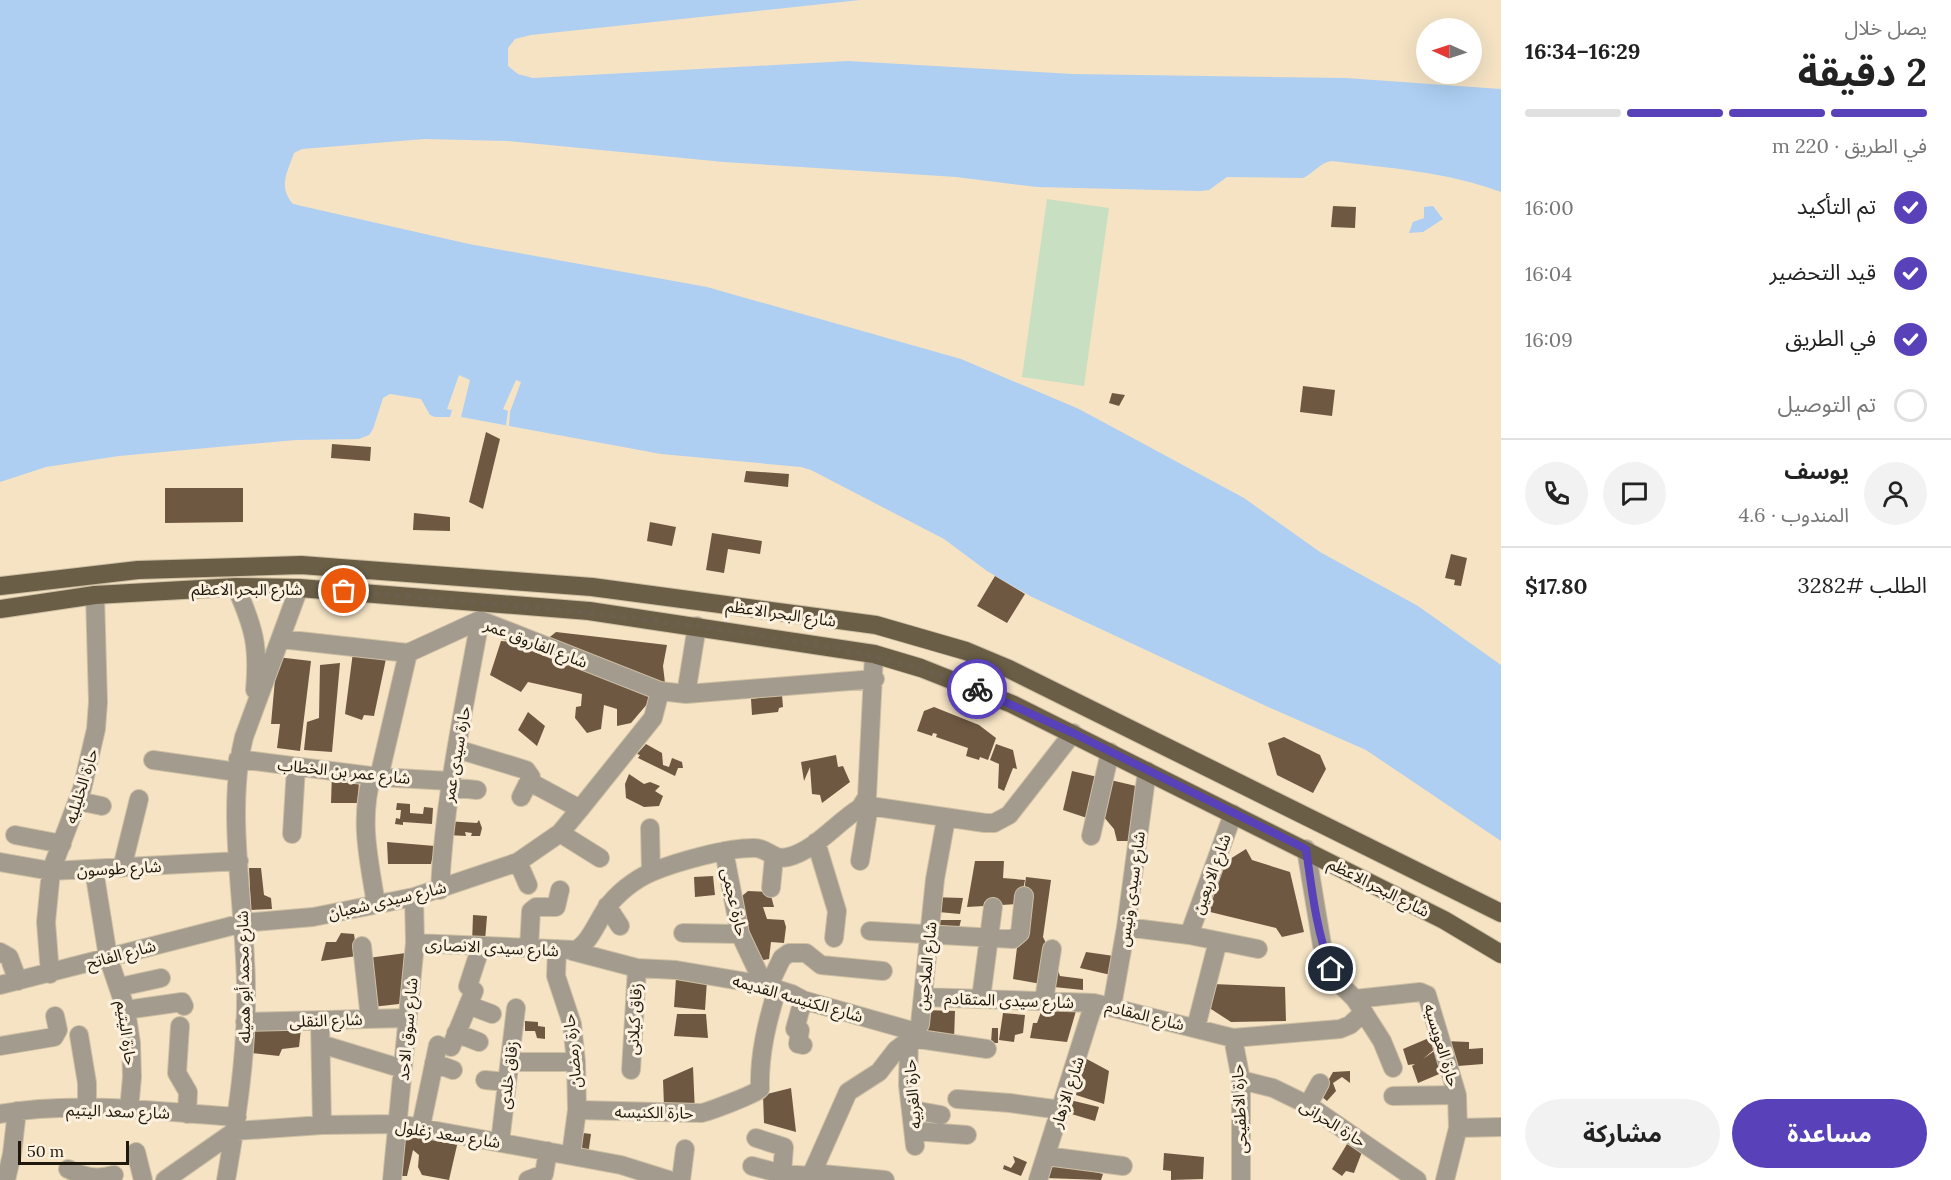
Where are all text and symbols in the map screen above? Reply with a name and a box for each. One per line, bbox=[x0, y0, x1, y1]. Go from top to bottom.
text: يصل خلال bbox=[1845, 15, 1927, 40]
north arrow bbox=[1416, 18, 1482, 84]
map controls bbox=[1416, 18, 1482, 84]
text: 16:29–16:34 bbox=[1525, 37, 1640, 65]
text: 2 دقيقة bbox=[1798, 47, 1927, 97]
text: في الطريق · 220 m bbox=[1772, 133, 1927, 158]
icon: check bbox=[1894, 191, 1927, 224]
text: تم التأكيد bbox=[1797, 192, 1876, 220]
text: 16:00 bbox=[1525, 195, 1574, 220]
icon: check bbox=[1894, 257, 1927, 290]
text: قيد التحضير bbox=[1769, 258, 1876, 286]
text: 16:04 bbox=[1525, 261, 1572, 286]
icon: check bbox=[1894, 323, 1927, 356]
text: في الطريق bbox=[1785, 324, 1876, 352]
text: 16:09 bbox=[1525, 327, 1573, 352]
text: تم التوصيل bbox=[1778, 390, 1876, 418]
text: يوسف bbox=[1784, 457, 1849, 485]
button: phone bbox=[1525, 462, 1588, 525]
button: chat bbox=[1603, 462, 1666, 525]
button: person bbox=[1864, 462, 1927, 525]
text: المندوب · 4.6 bbox=[1739, 502, 1849, 527]
pin bbox=[318, 565, 369, 616]
text: الطلب #3282 bbox=[1797, 571, 1927, 599]
text: $17.80 bbox=[1525, 572, 1588, 600]
icon: bag bbox=[327, 574, 360, 607]
street label: شارع البحر الاعظم bbox=[191, 579, 303, 602]
street label: شارع البحر الاعظم bbox=[724, 595, 837, 634]
street label: شارع الفاروق عمر bbox=[479, 614, 591, 675]
courier bbox=[947, 659, 1007, 719]
icon: bike bbox=[961, 673, 994, 706]
street label: حارة سيدى عمر bbox=[438, 704, 474, 804]
street label: حارة الخليليه bbox=[60, 746, 102, 826]
street label: شارع عمر بن الخطاب bbox=[276, 754, 411, 791]
street label: شارع سيدى ونيس bbox=[1113, 830, 1152, 949]
street label: شارع الاربعين bbox=[1187, 831, 1238, 918]
street label: شارع البحر الاعظم bbox=[1324, 853, 1433, 924]
street label: شارع طوسون bbox=[76, 856, 162, 883]
street label: حارة عجمى bbox=[717, 866, 753, 938]
street label: شارع سيدى شعبان bbox=[326, 877, 449, 926]
street label: شارع محمد أبو هميله bbox=[232, 910, 257, 1044]
street label: شارع الملاحين bbox=[911, 921, 944, 1012]
street label: شارع سيدى الانصارى bbox=[424, 934, 559, 963]
street label: شارع الفاتح bbox=[84, 935, 159, 976]
pin bbox=[1305, 943, 1356, 994]
icon: home bbox=[1314, 952, 1347, 985]
street label: شارع الكنيسه القديمه bbox=[730, 970, 866, 1029]
street label: شارع سوق الاحد bbox=[393, 977, 424, 1082]
street label: زقاق كيلانى bbox=[622, 983, 646, 1055]
street label: شارع سيدى المتقادم bbox=[944, 988, 1074, 1015]
street label: شارع المقادم bbox=[1103, 996, 1187, 1037]
street label: حارة اليتيم bbox=[110, 999, 141, 1067]
street label: حارة العويسيه bbox=[1420, 1001, 1464, 1089]
street label: شارع النقلى bbox=[289, 1009, 363, 1034]
street label: حارة رمضان bbox=[558, 1013, 586, 1089]
street label: زقاق خلدى bbox=[494, 1040, 522, 1110]
street label: شارع الازهار bbox=[1046, 1054, 1091, 1132]
street label: حارة الغربيه bbox=[899, 1058, 925, 1130]
street label: حارة الاطفيحى bbox=[1227, 1064, 1251, 1154]
street label: حارة الحرانى bbox=[1296, 1095, 1370, 1151]
street label: شارع سعد اليتيم bbox=[66, 1099, 170, 1126]
button: مشاركة bbox=[1525, 1099, 1720, 1168]
button: مساعدة bbox=[1732, 1099, 1927, 1168]
street label: حارة الكنيسه bbox=[614, 1101, 694, 1123]
street label: شارع سعد زغلول bbox=[394, 1116, 502, 1155]
scale bar bbox=[18, 1138, 129, 1166]
text: 50 m bbox=[27, 1141, 64, 1161]

